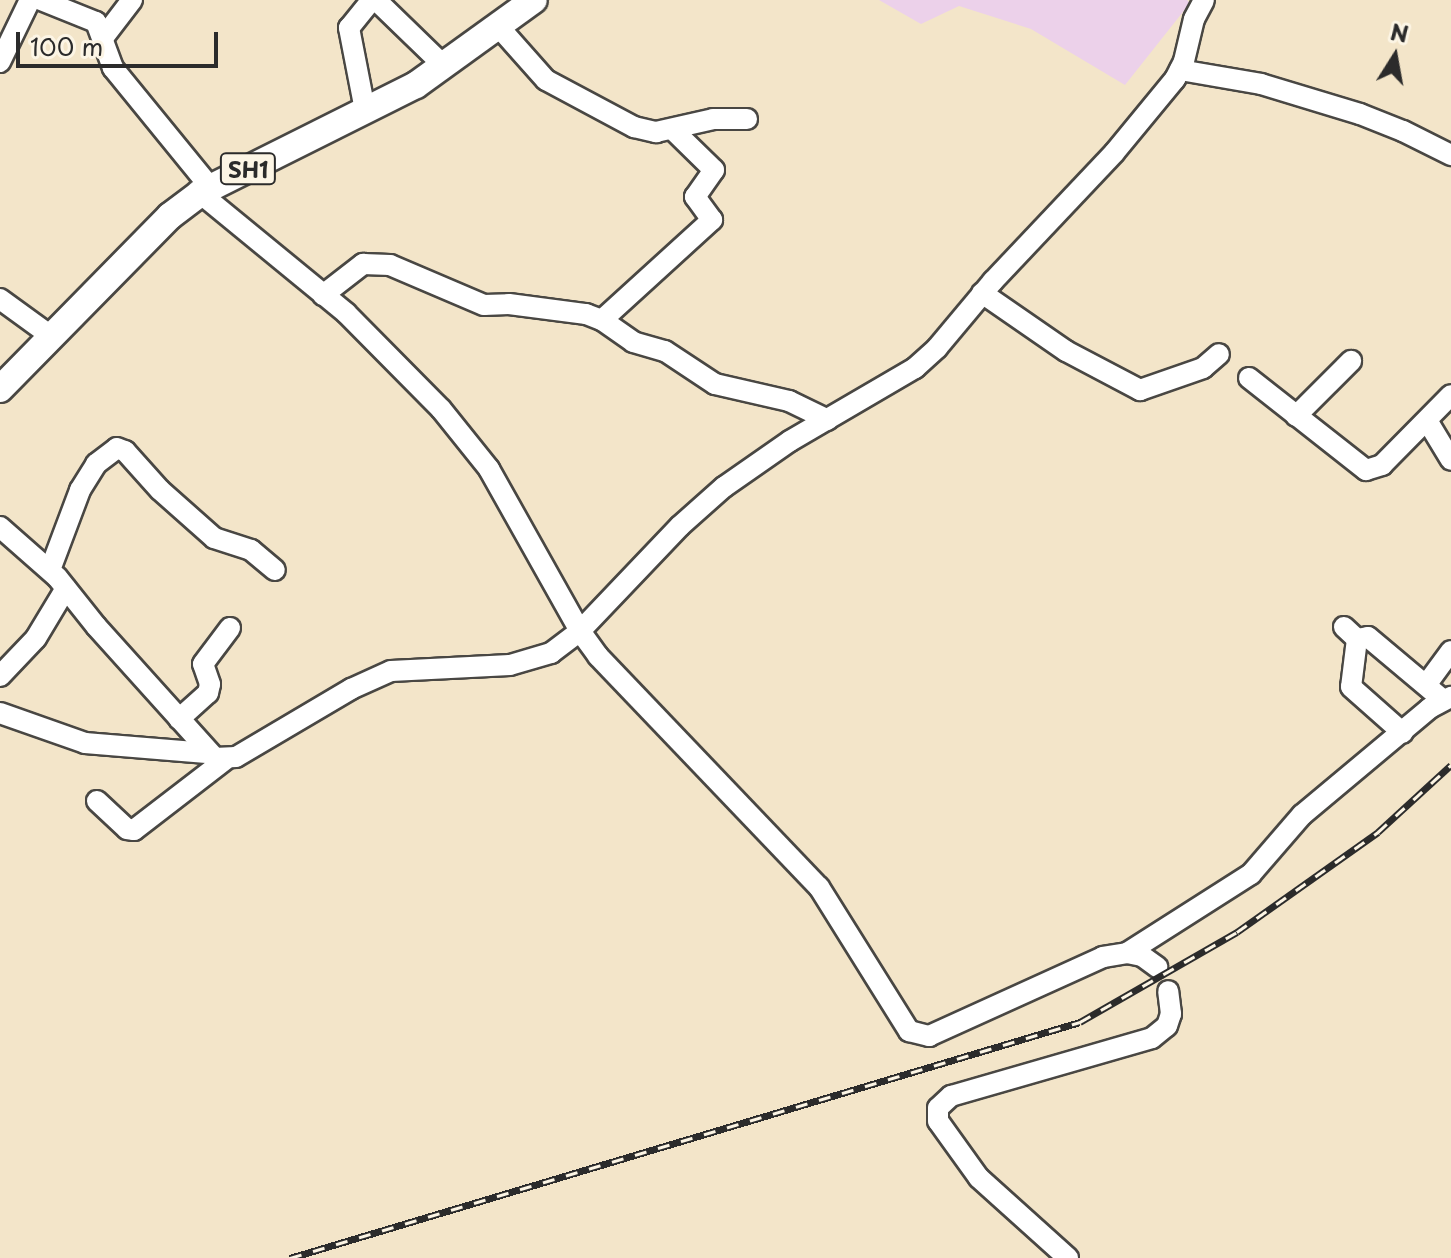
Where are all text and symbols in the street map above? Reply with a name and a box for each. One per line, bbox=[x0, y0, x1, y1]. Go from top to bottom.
text: N bbox=[1388, 14, 1411, 50]
scale bar bbox=[20, 16, 222, 66]
north arrow bbox=[1355, 16, 1435, 96]
text: 100 m bbox=[30, 28, 103, 64]
road number: SH1 bbox=[218, 151, 278, 187]

